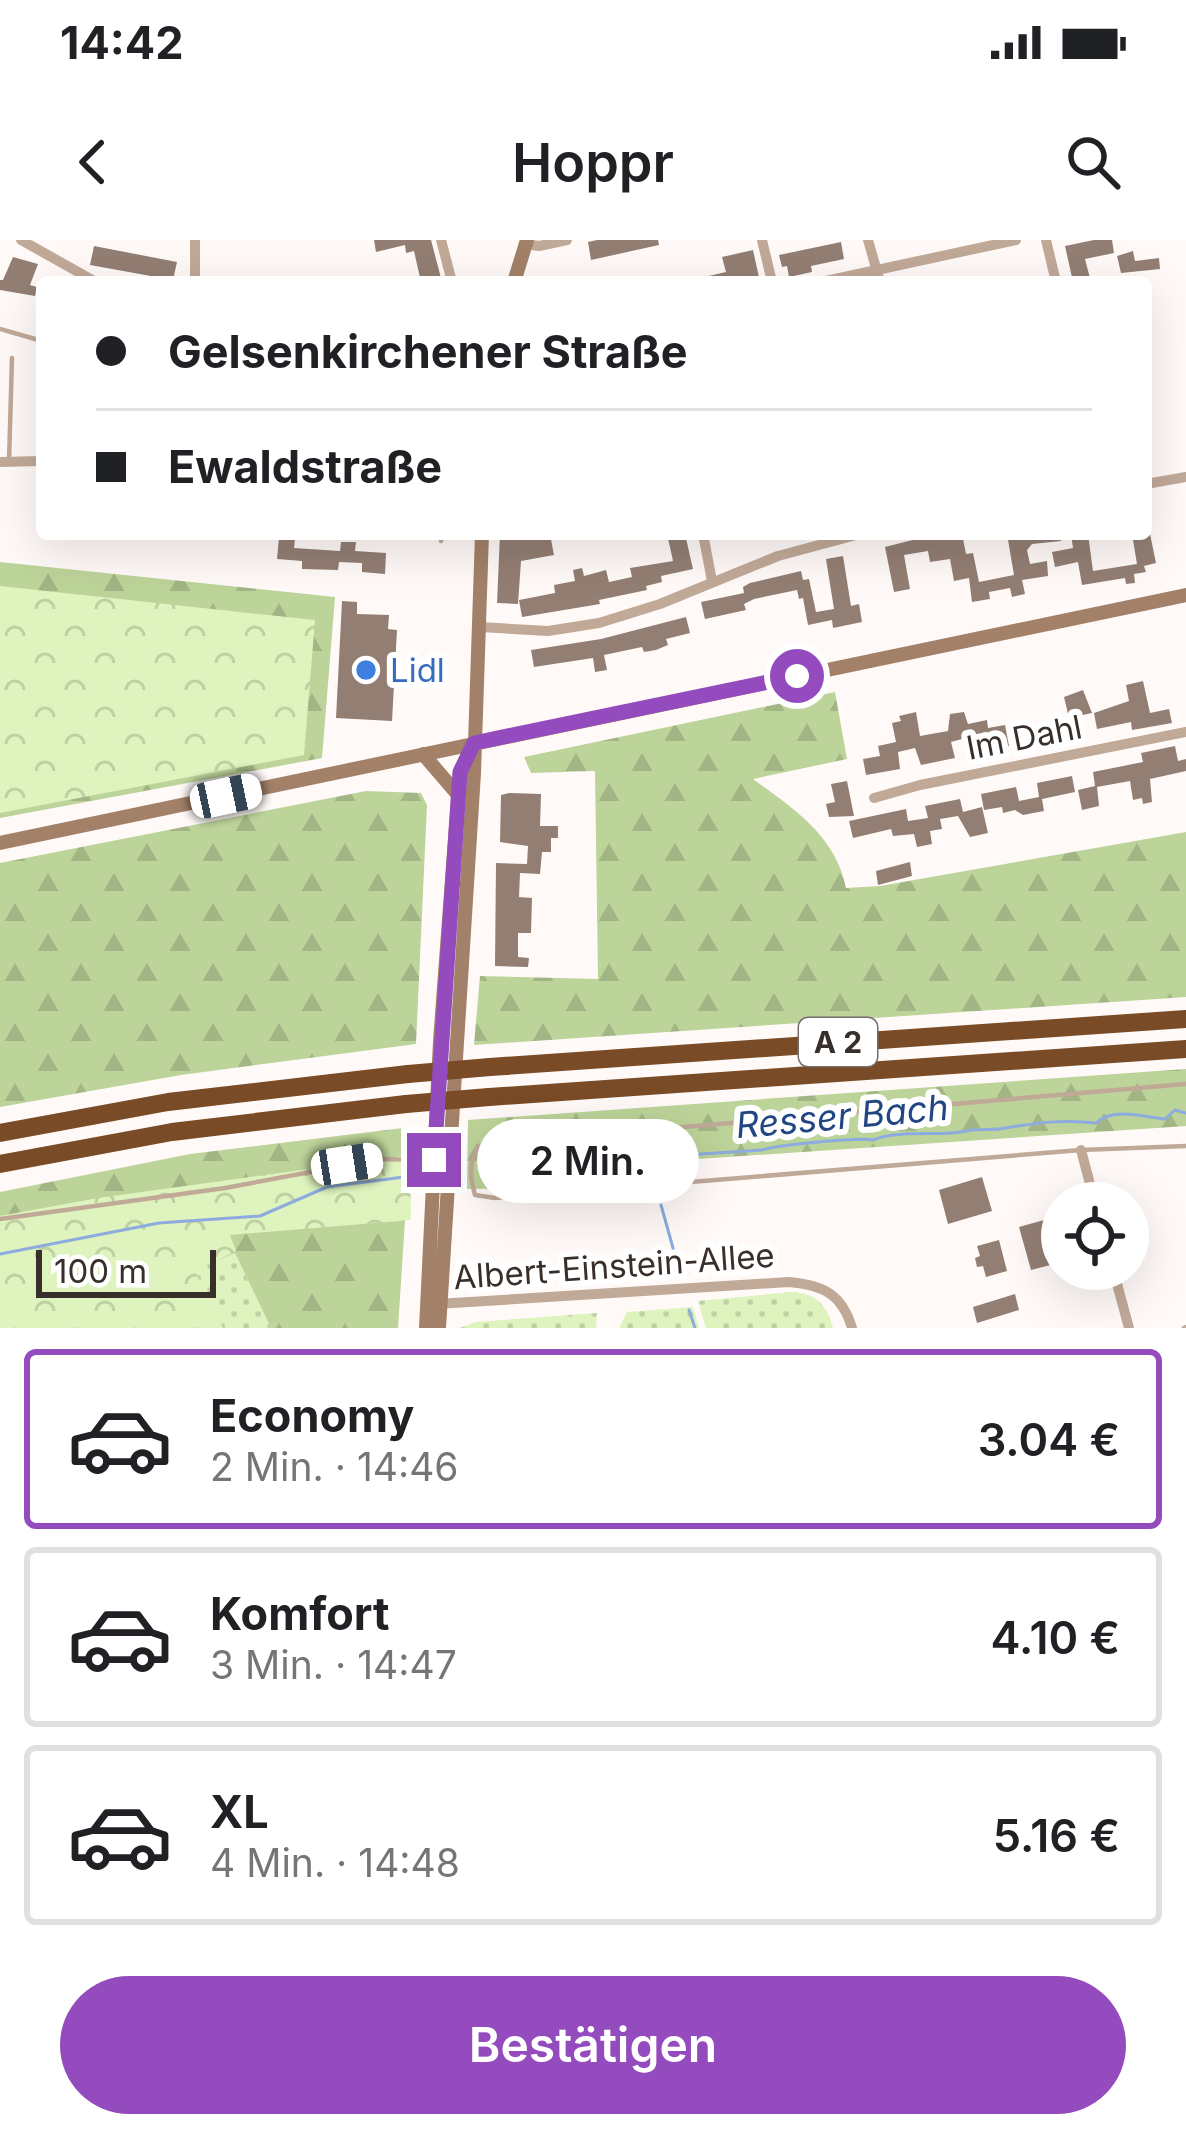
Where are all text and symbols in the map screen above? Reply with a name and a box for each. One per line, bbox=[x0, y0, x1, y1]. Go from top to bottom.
text: 14:42 bbox=[60, 15, 184, 70]
icon: back bbox=[60, 129, 126, 195]
icon: search bbox=[1060, 129, 1126, 195]
text: Hoppr bbox=[512, 130, 674, 195]
text: Gelsenkirchener Straße bbox=[168, 324, 688, 379]
text: Ewaldstraße bbox=[168, 439, 442, 494]
route start bbox=[770, 649, 824, 703]
place label: Lidl bbox=[390, 650, 445, 690]
marker: Lidl bbox=[353, 657, 379, 683]
street label: Im Dahl bbox=[963, 706, 1085, 768]
car bbox=[187, 771, 265, 821]
road number: A 2 bbox=[799, 1018, 877, 1066]
water label: Resser Bach bbox=[734, 1085, 950, 1147]
callout: 2 Min. bbox=[476, 1118, 698, 1202]
route end bbox=[407, 1133, 461, 1187]
text: 2 Min. bbox=[530, 1137, 646, 1184]
car bbox=[309, 1141, 385, 1187]
map controls bbox=[1041, 1182, 1149, 1290]
button: locate bbox=[1041, 1182, 1149, 1290]
street label: Albert-Einstein-Allee bbox=[452, 1235, 776, 1297]
scale bar bbox=[36, 1244, 216, 1297]
text: 100 m bbox=[54, 1251, 147, 1291]
icon: car bbox=[66, 1385, 174, 1493]
text: Economy bbox=[210, 1388, 414, 1443]
text: 3.04 € bbox=[978, 1412, 1120, 1467]
text: 2 Min. · 14:46 bbox=[210, 1443, 459, 1490]
icon: car bbox=[66, 1583, 174, 1691]
text: Komfort bbox=[210, 1586, 389, 1641]
text: 4.10 € bbox=[991, 1610, 1120, 1665]
text: 3 Min. · 14:47 bbox=[210, 1641, 457, 1688]
icon: car bbox=[66, 1781, 174, 1889]
text: XL bbox=[210, 1784, 269, 1839]
text: 5.16 € bbox=[993, 1808, 1120, 1863]
text: 4 Min. · 14:48 bbox=[210, 1839, 460, 1886]
button: Bestätigen bbox=[60, 1976, 1126, 2114]

